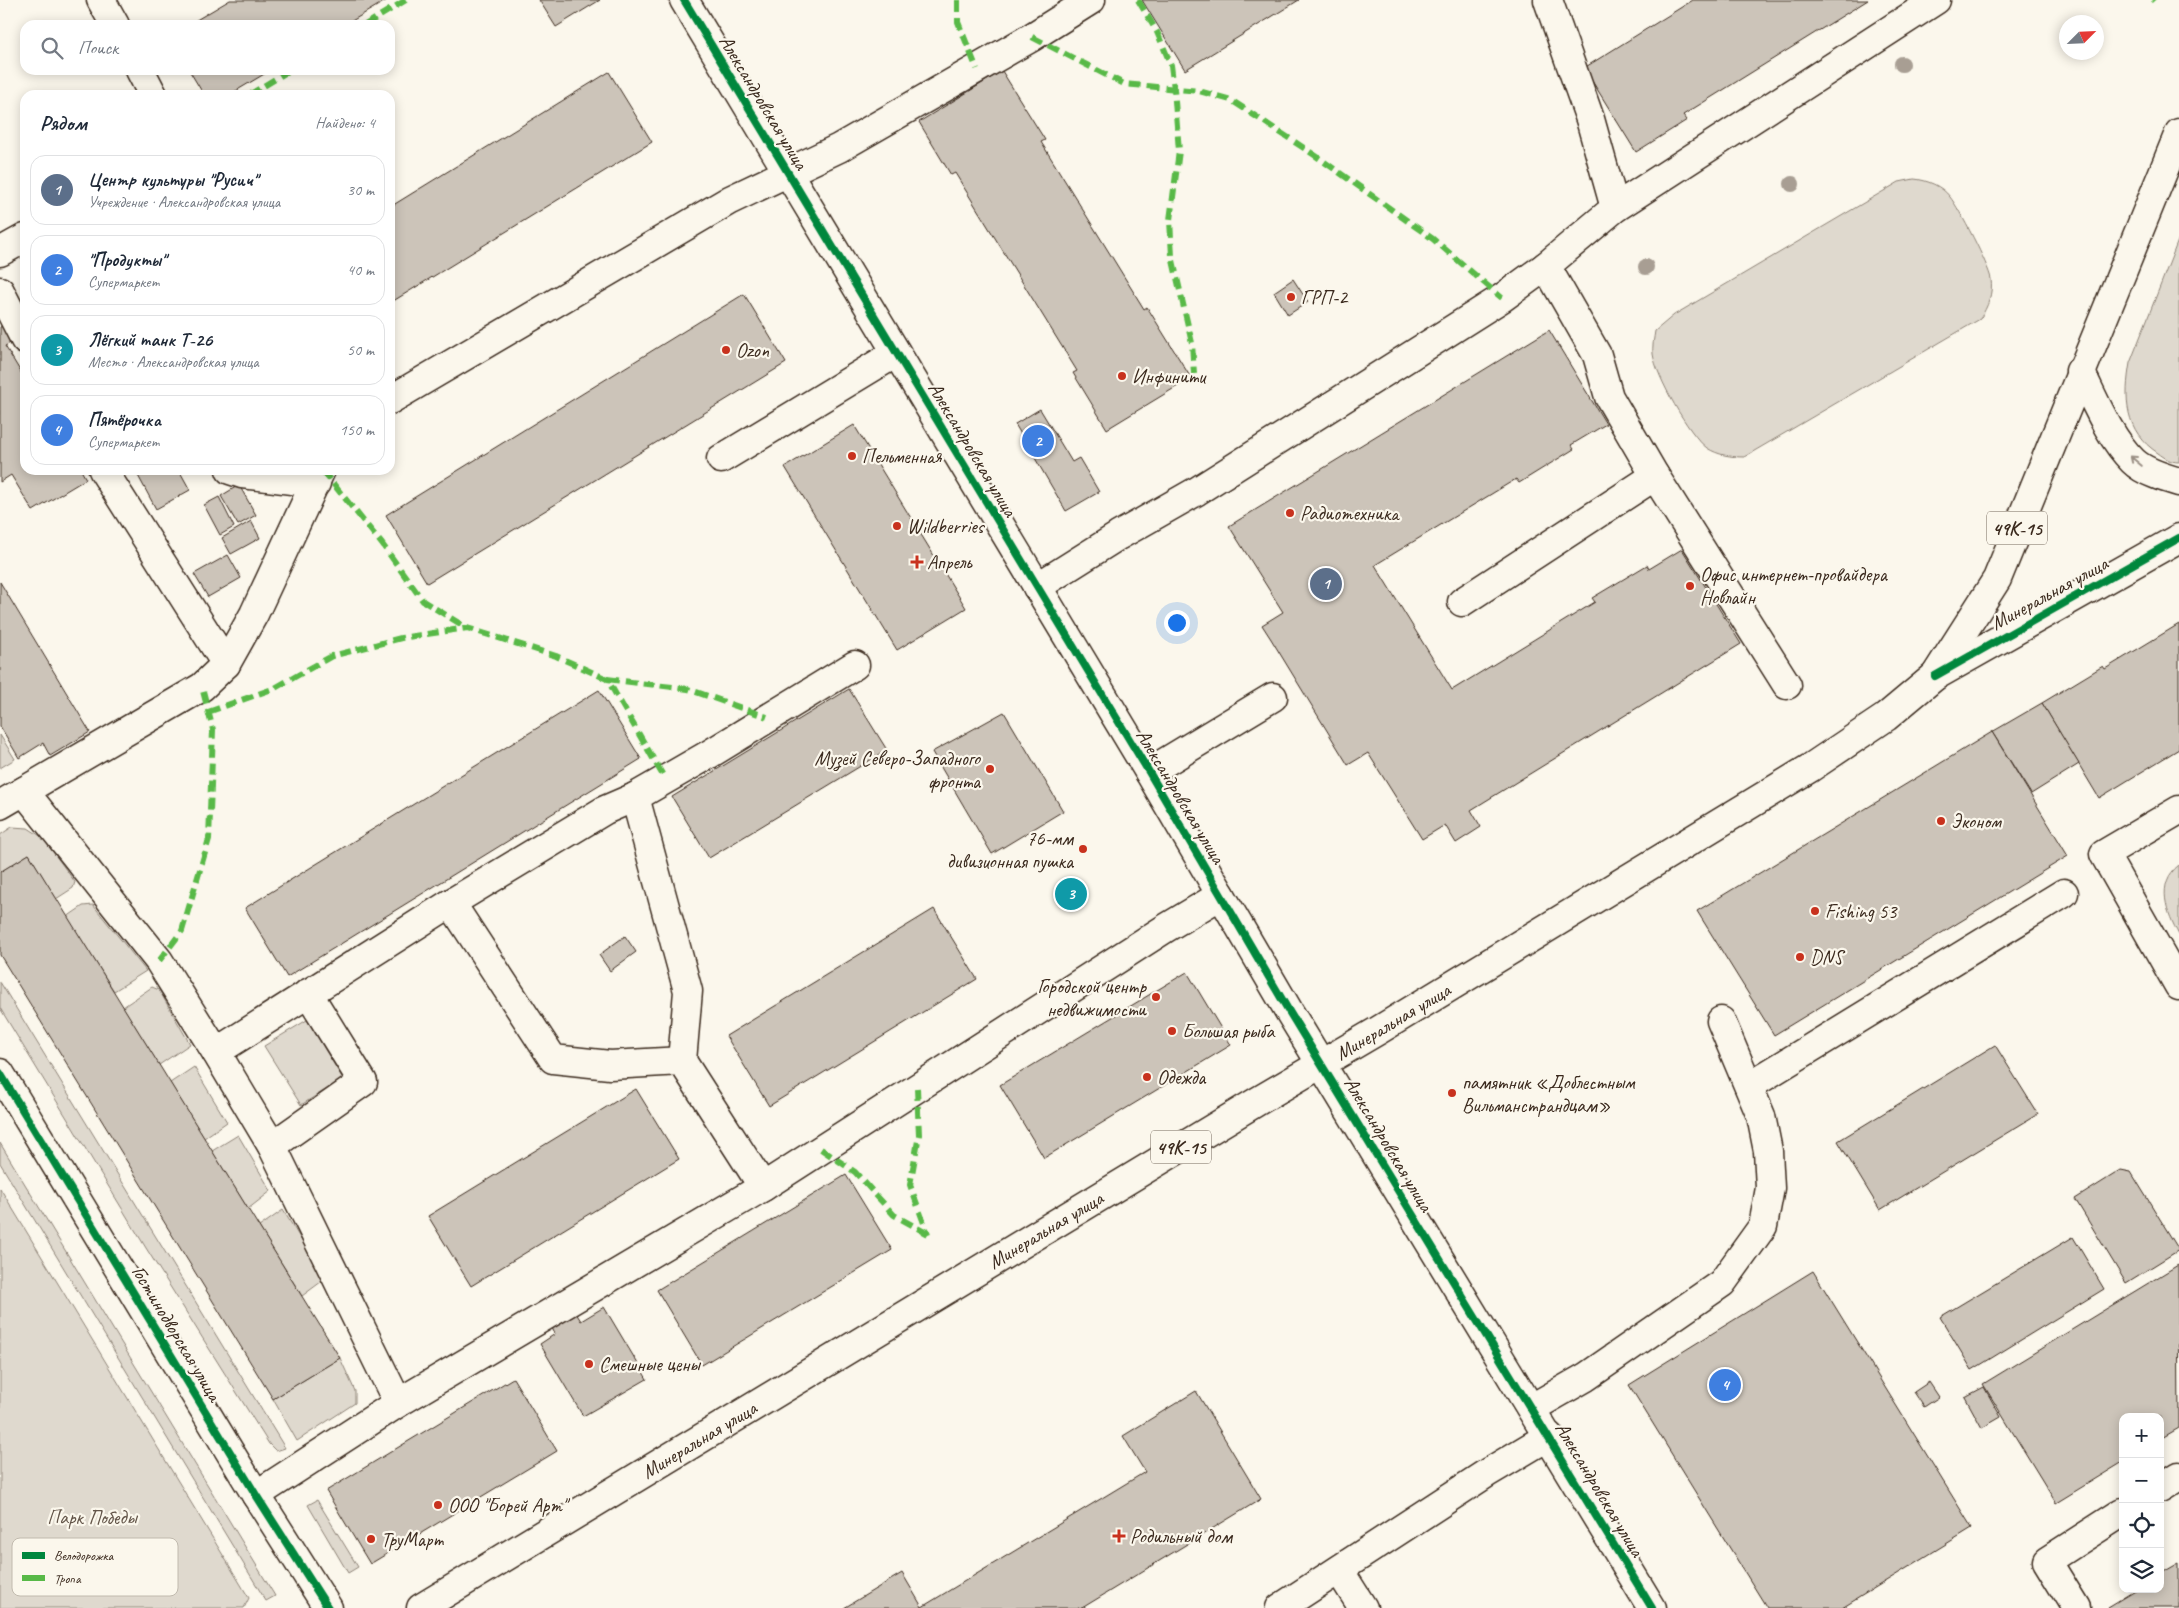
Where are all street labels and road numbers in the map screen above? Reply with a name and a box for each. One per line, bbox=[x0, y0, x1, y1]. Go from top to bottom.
street label: Александровская улица bbox=[714, 30, 815, 176]
street label: Александровская улица bbox=[923, 377, 1024, 523]
road number: 49К-15 bbox=[1987, 512, 2047, 544]
street label: Минеральная улица bbox=[1986, 550, 2114, 636]
street label: Александровская улица bbox=[1131, 724, 1232, 870]
street label: Минеральная улица bbox=[1331, 977, 1457, 1066]
street label: Александровская улица bbox=[1339, 1072, 1440, 1218]
road number: 49К-15 bbox=[1151, 1130, 1211, 1164]
street label: Минеральная улица bbox=[984, 1185, 1109, 1275]
street label: Гостинодворская улица bbox=[126, 1261, 228, 1407]
street label: Минеральная улица bbox=[637, 1395, 763, 1484]
street label: Александровская улица bbox=[1550, 1417, 1651, 1563]

